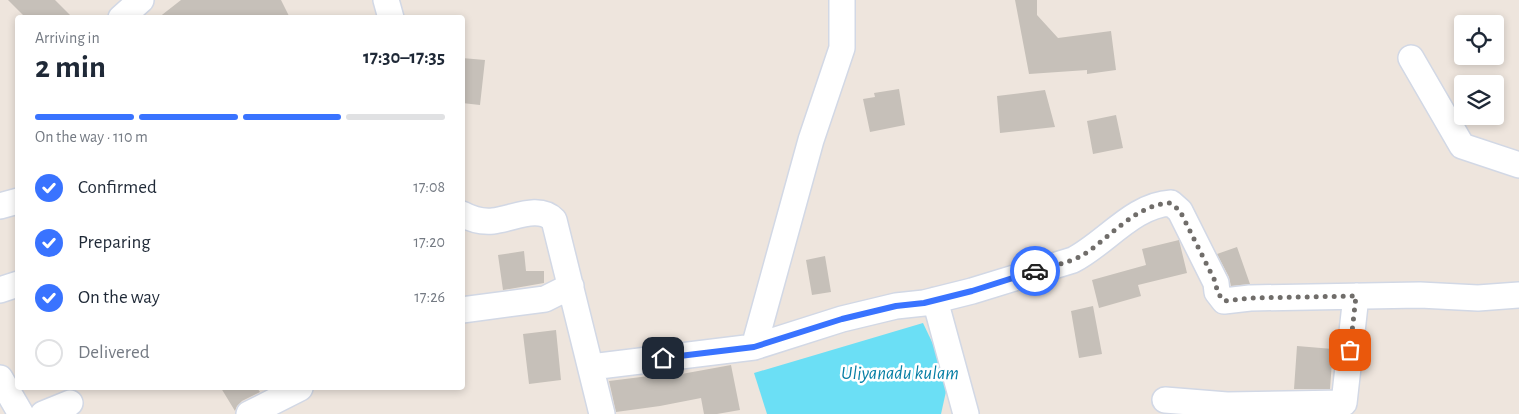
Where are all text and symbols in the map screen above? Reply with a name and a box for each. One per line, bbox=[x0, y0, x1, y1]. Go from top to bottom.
map controls bbox=[1454, 15, 1504, 125]
button: locate bbox=[1454, 15, 1504, 65]
text: Arriving in bbox=[35, 30, 100, 46]
text: 17:30–17:35 bbox=[363, 48, 445, 67]
text: 2 min bbox=[35, 51, 106, 83]
button: layers bbox=[1454, 75, 1504, 125]
text: On the way · 110 m bbox=[35, 129, 148, 145]
icon: check bbox=[35, 174, 63, 202]
text: Confirmed bbox=[78, 178, 157, 197]
text: 17:08 bbox=[413, 179, 445, 195]
icon: check bbox=[35, 229, 63, 257]
text: Preparing bbox=[78, 233, 151, 252]
text: 17:20 bbox=[413, 234, 445, 250]
courier bbox=[1010, 246, 1060, 296]
icon: car bbox=[1021, 257, 1049, 285]
icon: check bbox=[35, 284, 63, 312]
text: On the way bbox=[78, 288, 160, 307]
text: 17:26 bbox=[414, 289, 445, 305]
pin bbox=[1329, 329, 1371, 371]
icon: bag bbox=[1336, 336, 1364, 364]
pin bbox=[642, 337, 684, 379]
text: Delivered bbox=[78, 343, 150, 362]
icon: home bbox=[649, 344, 677, 372]
water label: Uliyanadu kulam bbox=[841, 364, 959, 383]

